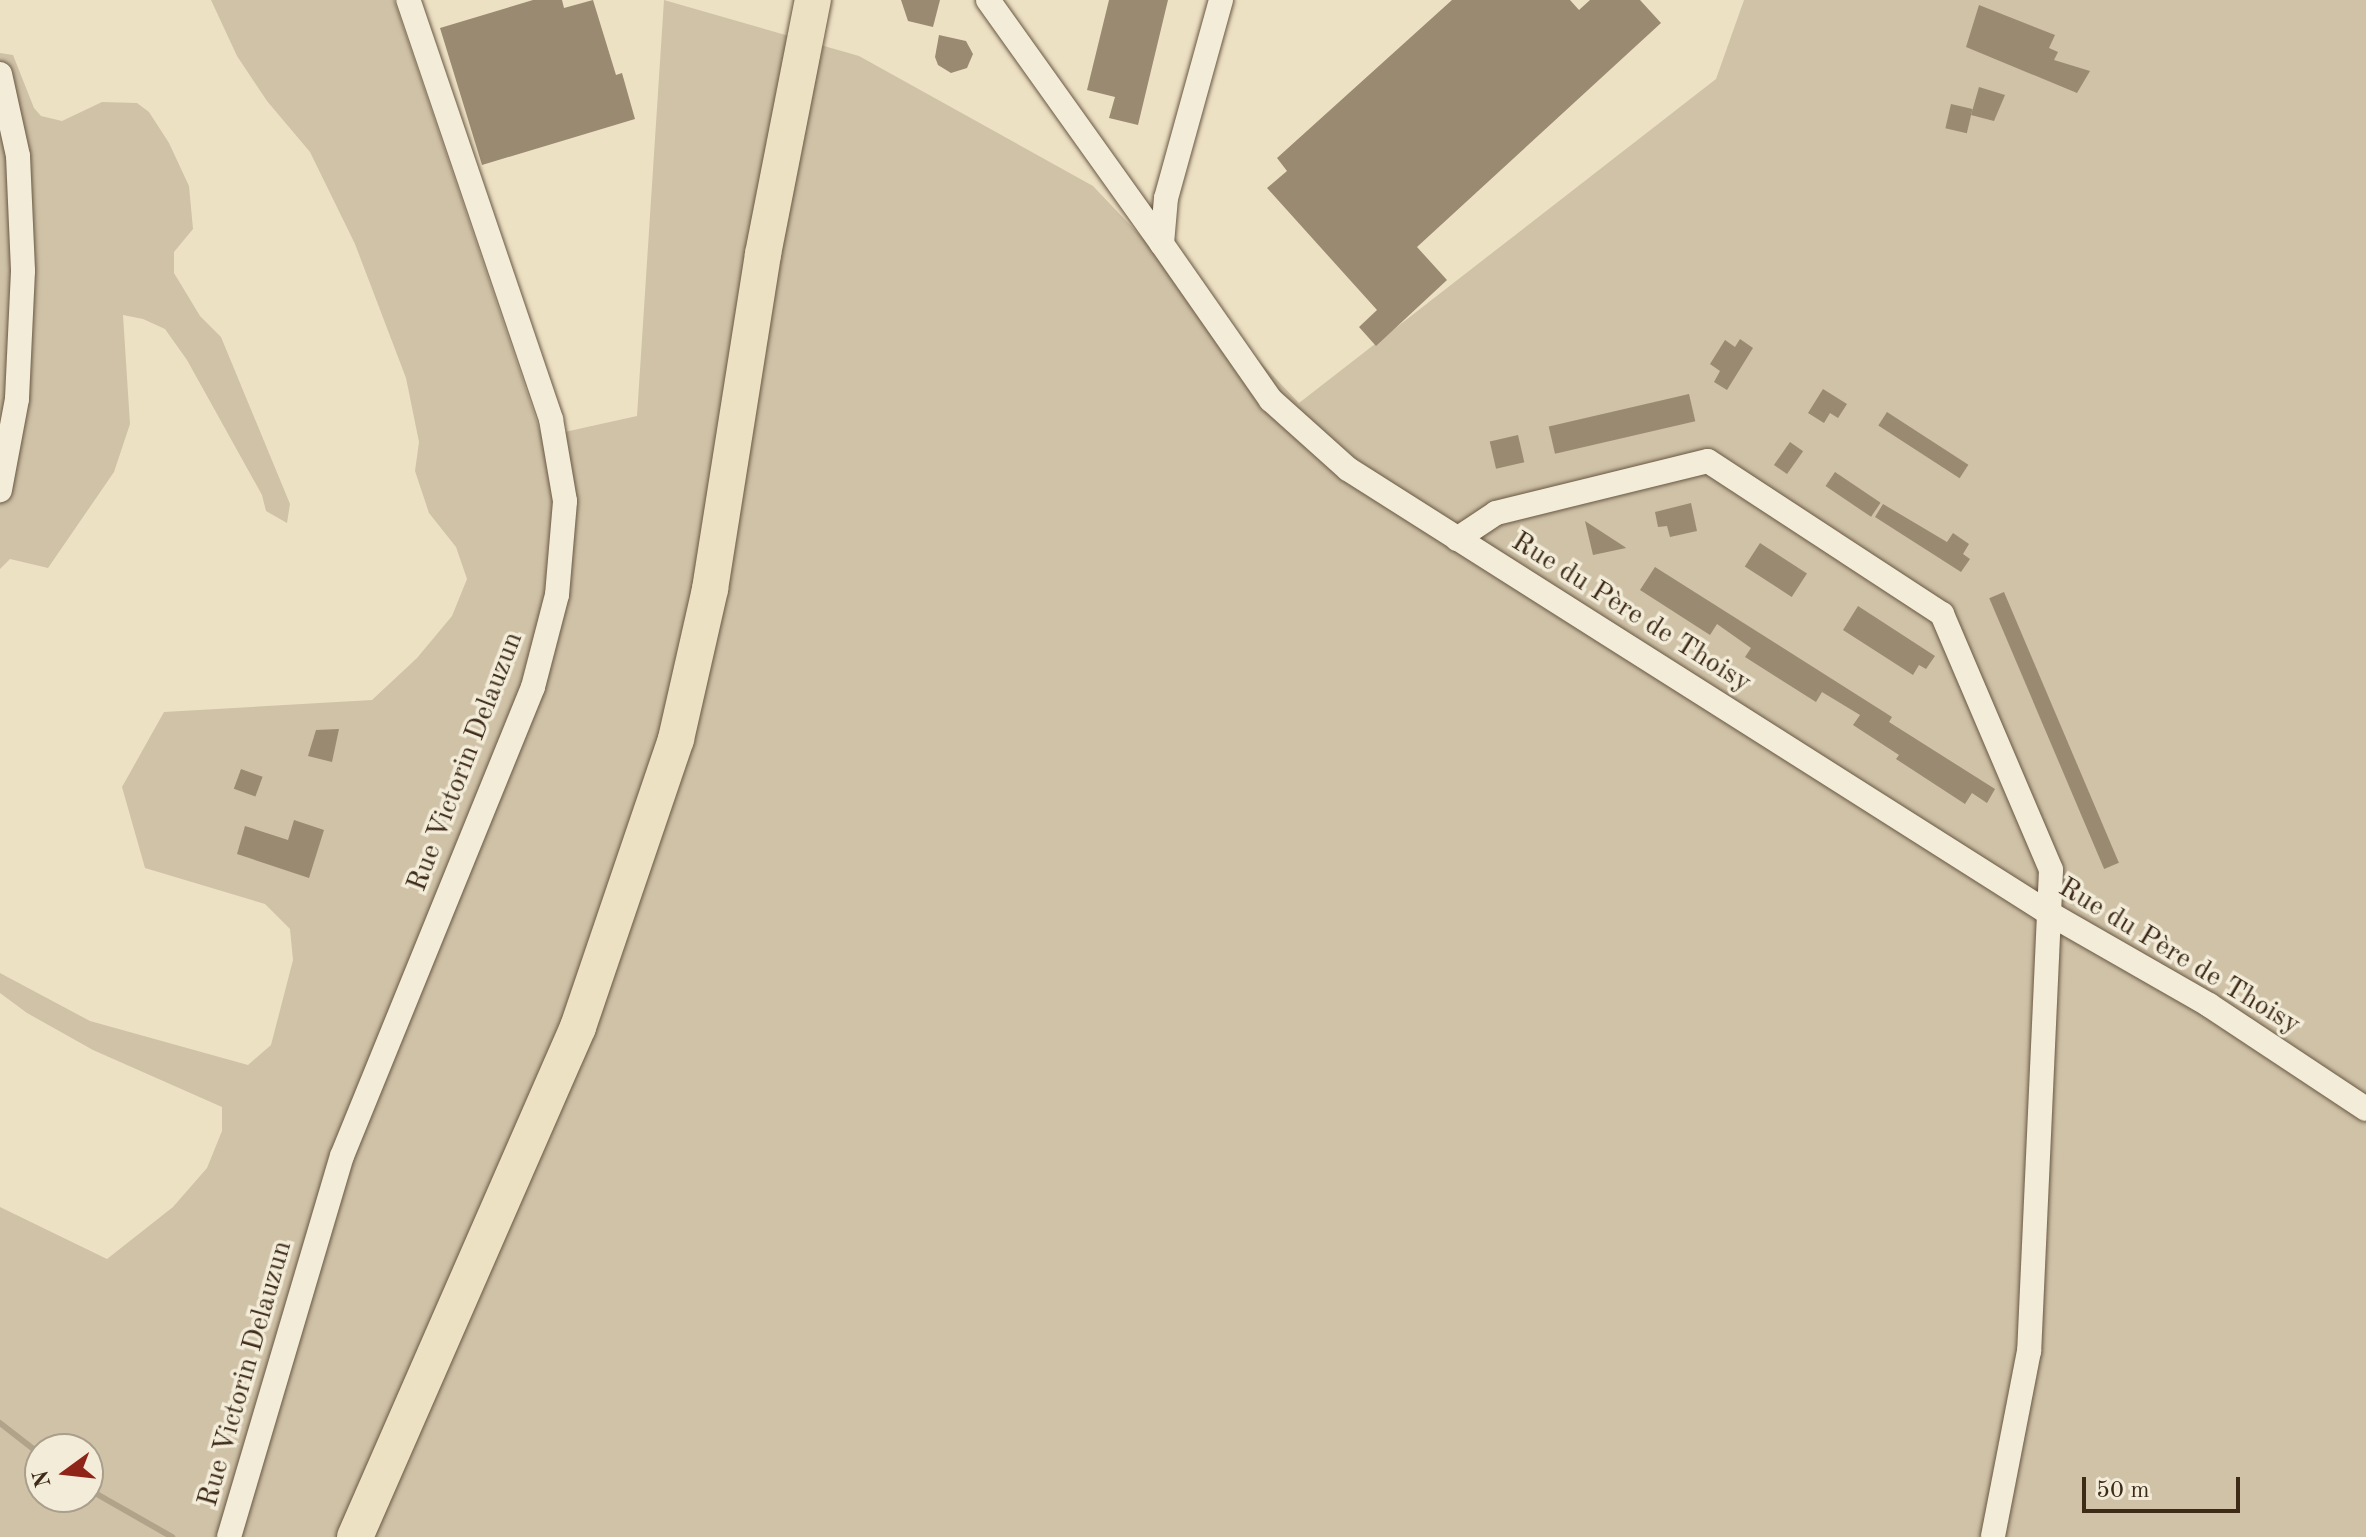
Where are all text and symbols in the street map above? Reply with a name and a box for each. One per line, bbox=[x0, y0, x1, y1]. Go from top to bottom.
street label: Rue du Père de Thoisy bbox=[1505, 526, 1757, 700]
street label: Rue Victorin Delauzun bbox=[401, 628, 531, 896]
street label: Rue du Père de Thoisy bbox=[2052, 871, 2306, 1043]
street label: Rue Victorin Delauzun bbox=[192, 1237, 300, 1511]
north arrow bbox=[24, 1433, 104, 1513]
scale bar bbox=[2086, 1461, 2244, 1511]
text: N bbox=[30, 1468, 56, 1490]
text: 50 m bbox=[2096, 1479, 2150, 1503]

